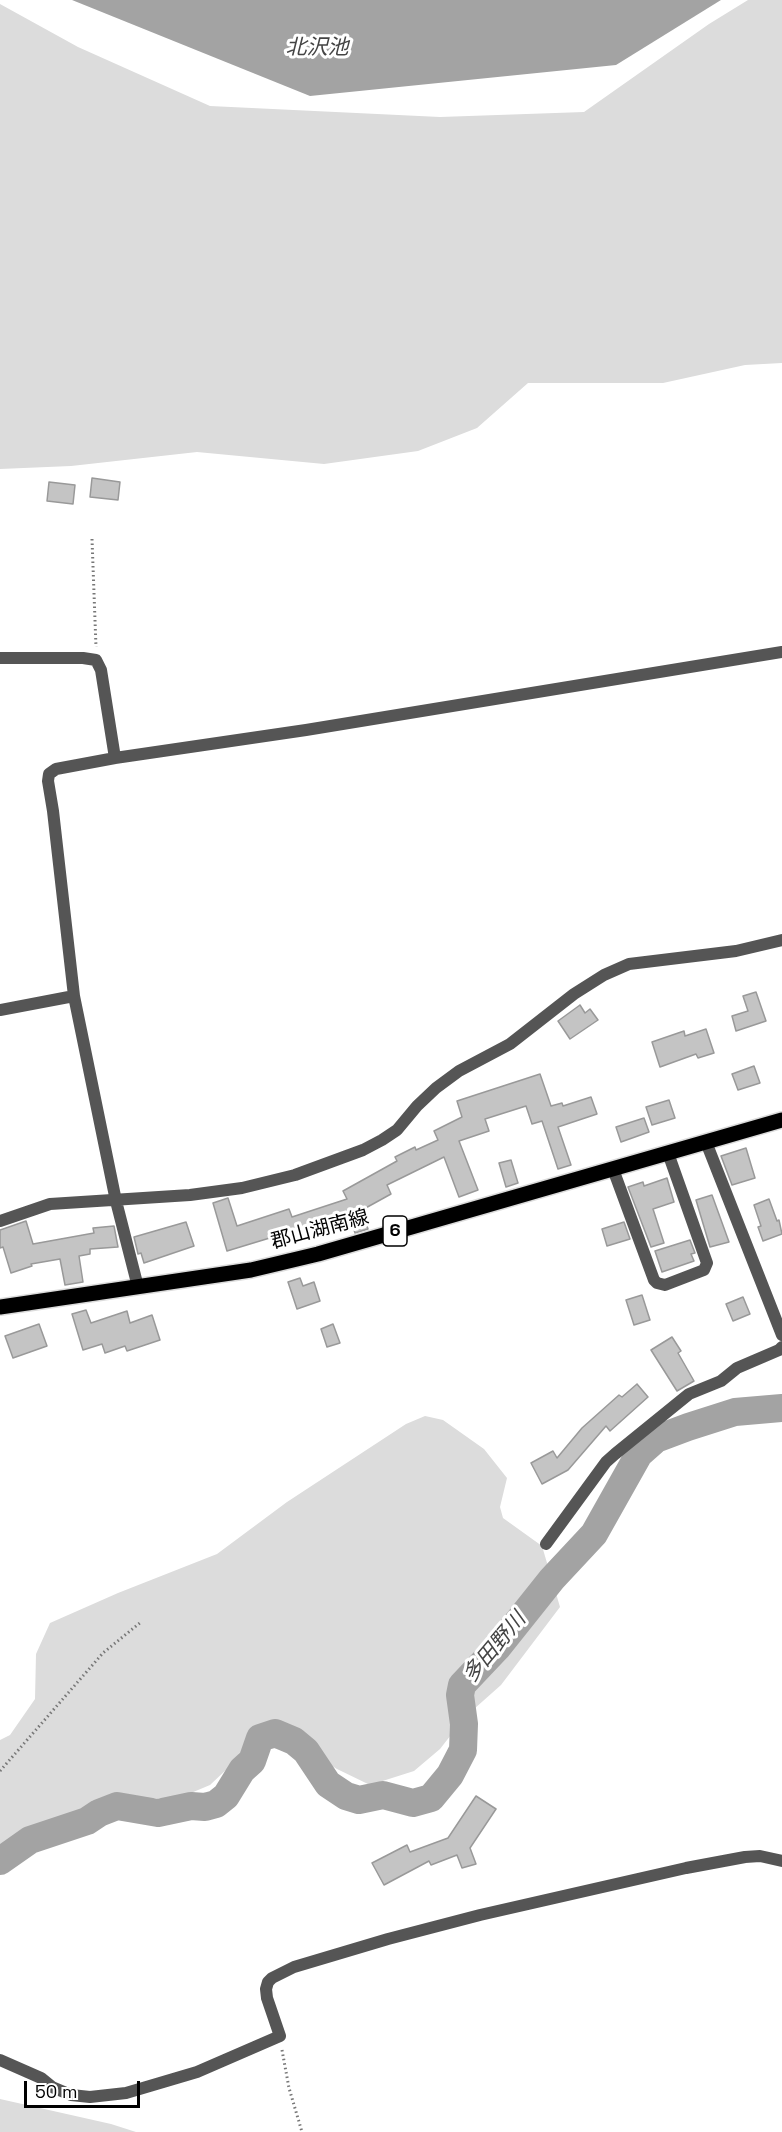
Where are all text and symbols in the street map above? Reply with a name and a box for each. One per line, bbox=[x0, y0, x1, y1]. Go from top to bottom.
water label: 北沢池 bbox=[286, 35, 348, 61]
street label: 郡山湖南線 bbox=[269, 1205, 371, 1255]
road number: 6 bbox=[383, 1216, 407, 1246]
water label: 多田野川 bbox=[458, 1608, 532, 1688]
scale bar bbox=[27, 2069, 142, 2107]
text: 50 m bbox=[35, 2080, 77, 2103]

